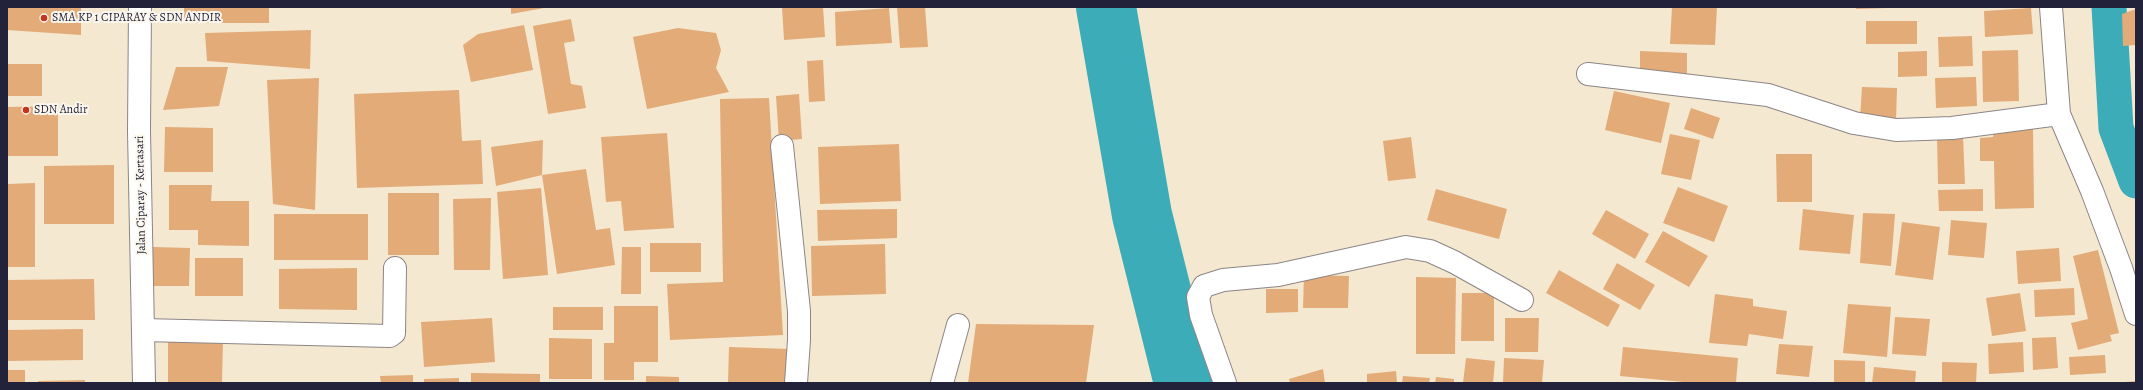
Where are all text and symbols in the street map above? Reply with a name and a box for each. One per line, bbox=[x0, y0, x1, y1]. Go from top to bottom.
place label: SMA KP 1 CIPARAY & SDN ANDIR bbox=[52, 11, 221, 25]
marker: SMA KP 1 CIPARAY & SDN ANDIR bbox=[39, 13, 49, 23]
place label: SDN Andir bbox=[34, 103, 88, 117]
marker: SDN Andir bbox=[21, 105, 31, 115]
street label: Jalan Ciparay - Kertasari bbox=[133, 135, 149, 255]

